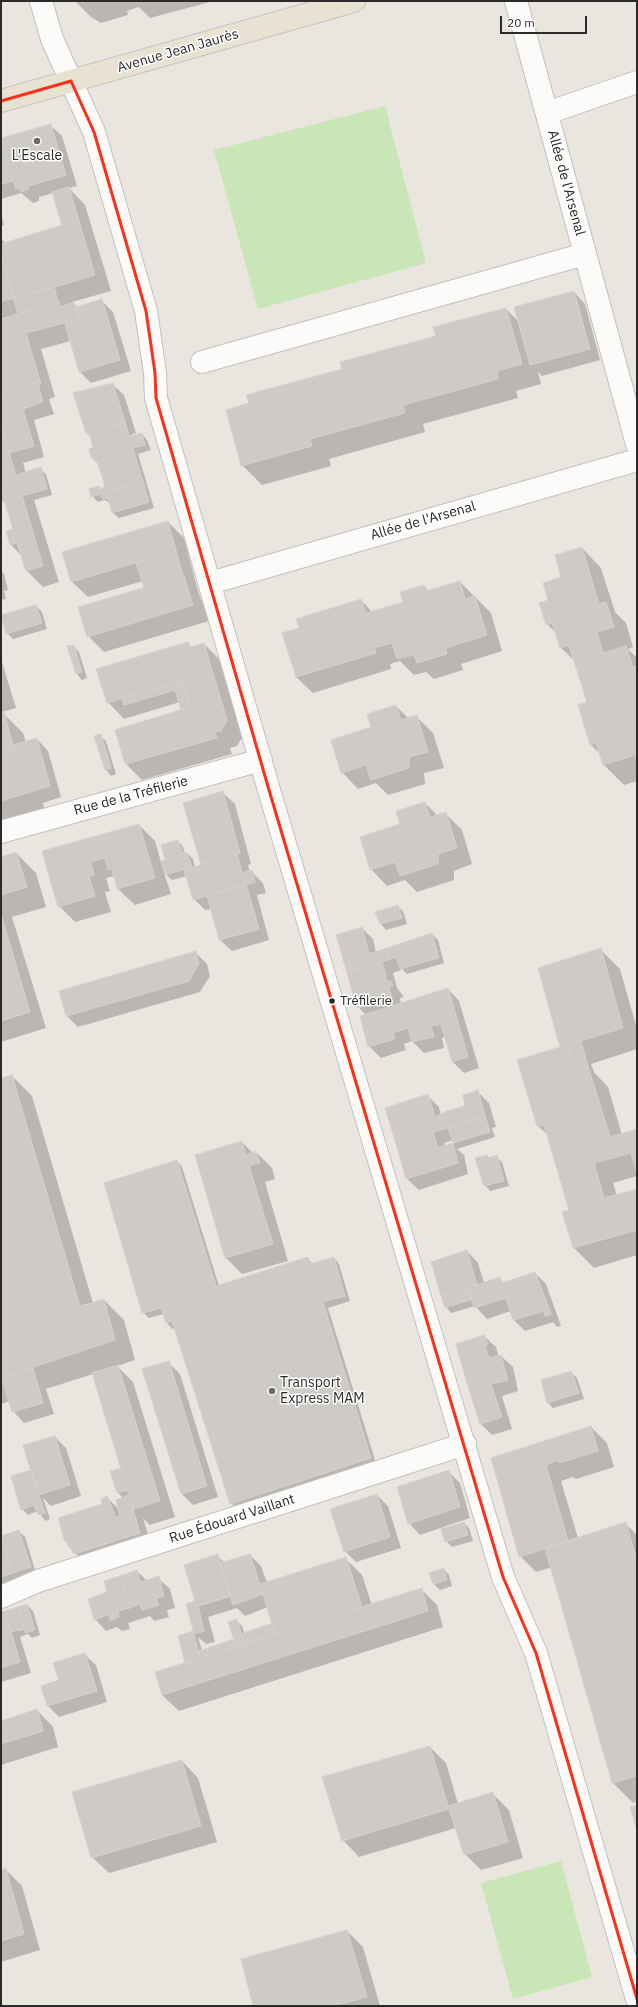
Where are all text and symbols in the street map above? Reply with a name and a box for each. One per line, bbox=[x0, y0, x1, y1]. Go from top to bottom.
scale bar bbox=[502, 8, 589, 34]
text: 20 m bbox=[507, 15, 535, 30]
street label: Avenue Jean Jaurès bbox=[115, 26, 241, 76]
street label: Allée de l'Arsenal bbox=[544, 128, 588, 238]
marker: L'Escale bbox=[32, 136, 42, 146]
place label: L'Escale bbox=[12, 148, 62, 164]
street label: Allée de l'Arsenal bbox=[368, 498, 478, 544]
street label: Rue de la Tréfilerie bbox=[72, 773, 190, 819]
place label: Tréfilerie bbox=[340, 993, 392, 1009]
marker: Tréfilerie bbox=[327, 996, 337, 1006]
place label: Transport Express MAM bbox=[280, 1375, 365, 1408]
marker: Transport Express MAM bbox=[267, 1386, 277, 1396]
street label: Rue Édouard Vaillant bbox=[167, 1491, 297, 1547]

